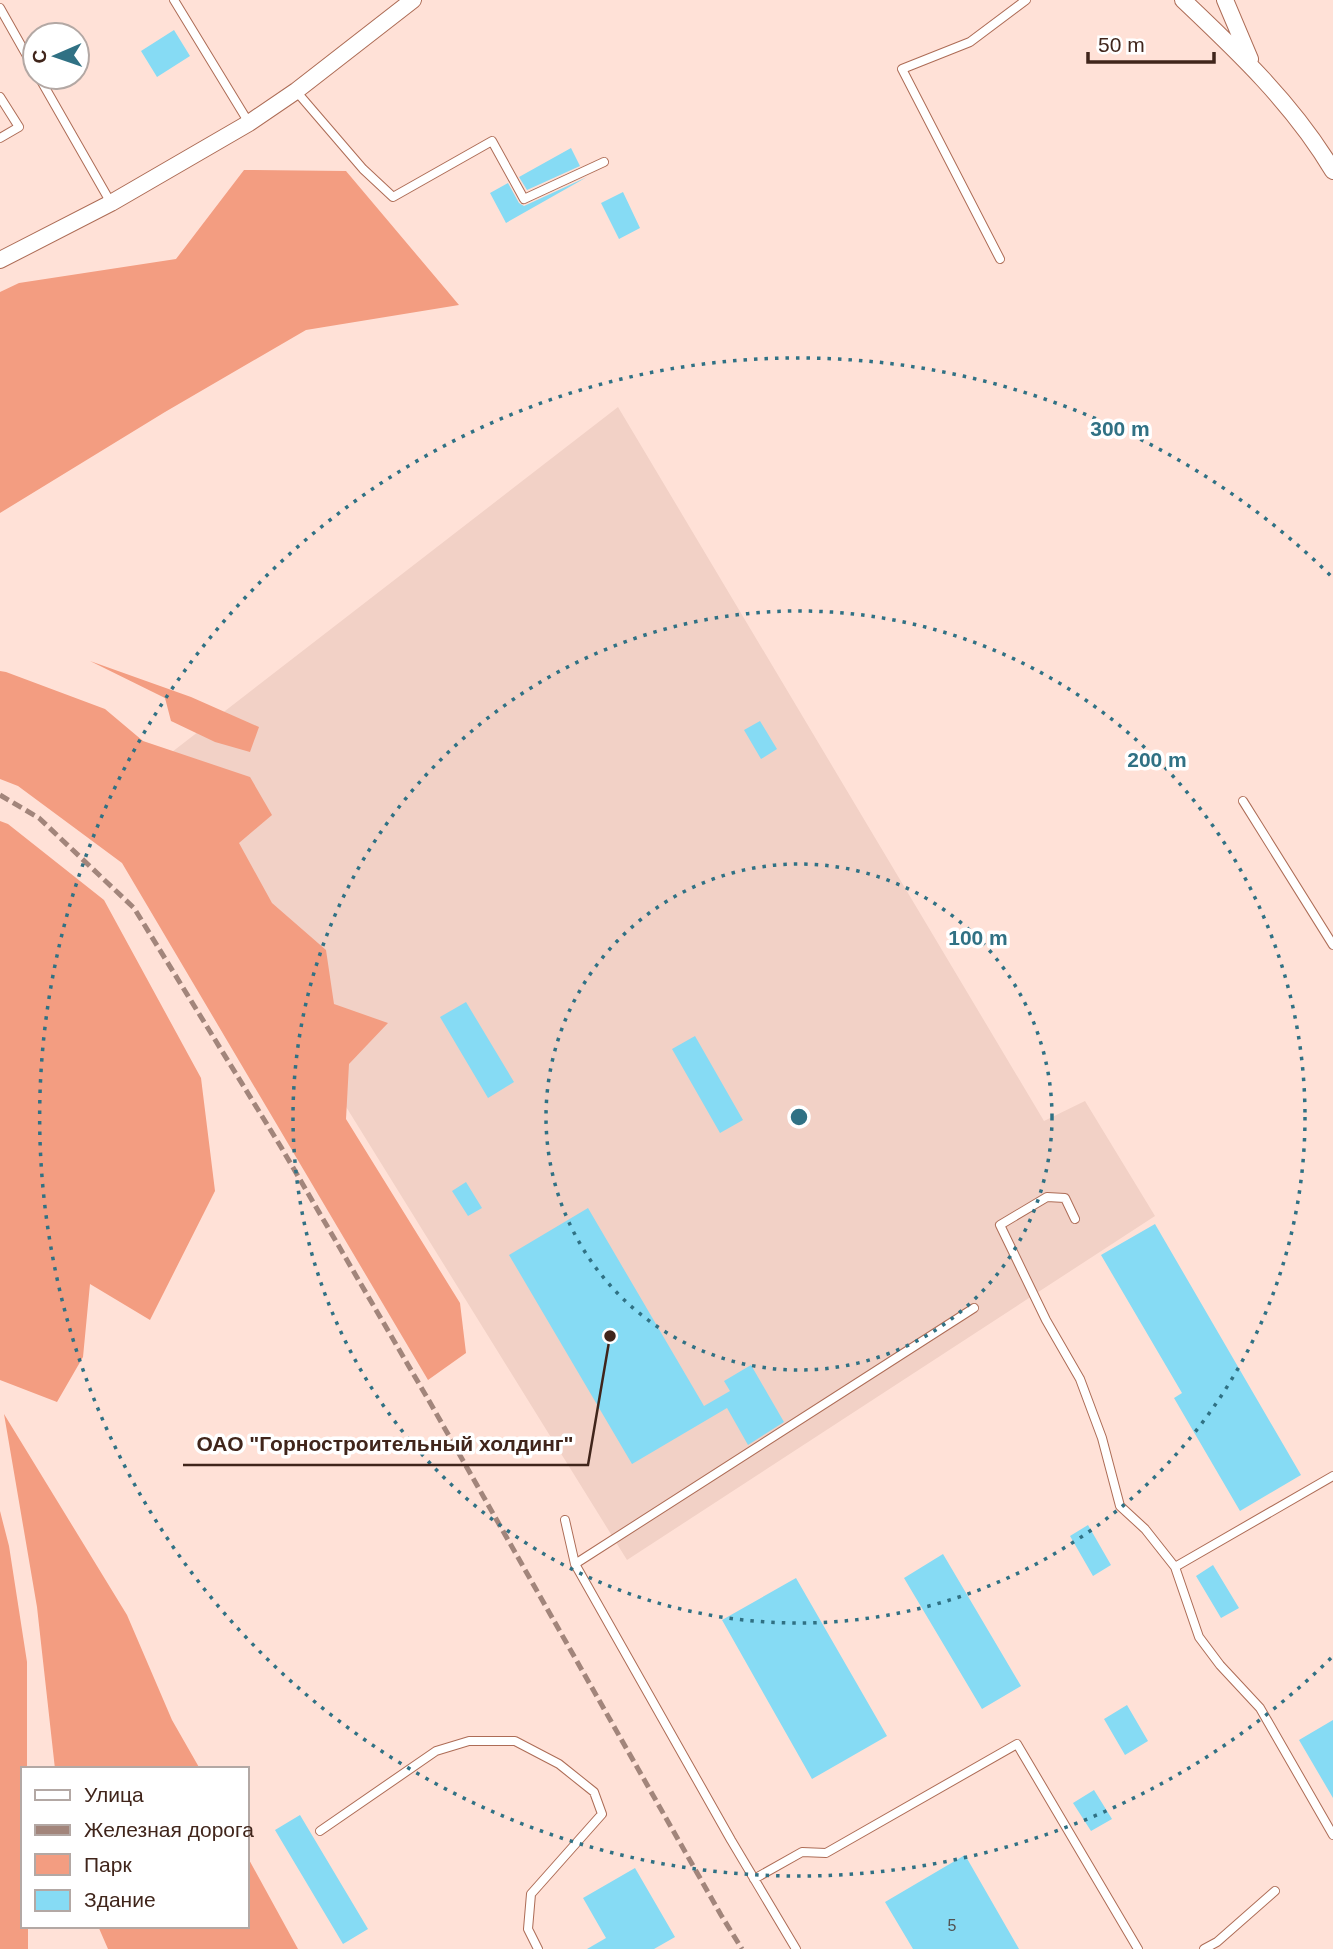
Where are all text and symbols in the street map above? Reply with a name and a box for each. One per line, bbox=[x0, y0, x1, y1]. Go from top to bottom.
north arrow bbox=[21, 21, 91, 91]
scale bar bbox=[1088, 21, 1214, 65]
text: 50 m bbox=[1098, 33, 1145, 56]
text: С bbox=[29, 49, 50, 64]
text: 300 m bbox=[1090, 417, 1150, 440]
text: 200 m bbox=[1127, 748, 1187, 771]
text: 100 m bbox=[948, 926, 1008, 949]
centre of rings bbox=[787, 1105, 811, 1129]
callout: ОАО "Горностроительный холдинг" bbox=[183, 1423, 588, 1465]
text: ОАО "Горностроительный холдинг" bbox=[196, 1432, 574, 1455]
legend bbox=[21, 1767, 248, 1928]
text: Улица bbox=[84, 1783, 144, 1806]
text: Железная дорога bbox=[84, 1818, 254, 1841]
text: Парк bbox=[84, 1853, 132, 1876]
text: Здание bbox=[84, 1888, 156, 1911]
house number: 5 bbox=[948, 1917, 957, 1934]

